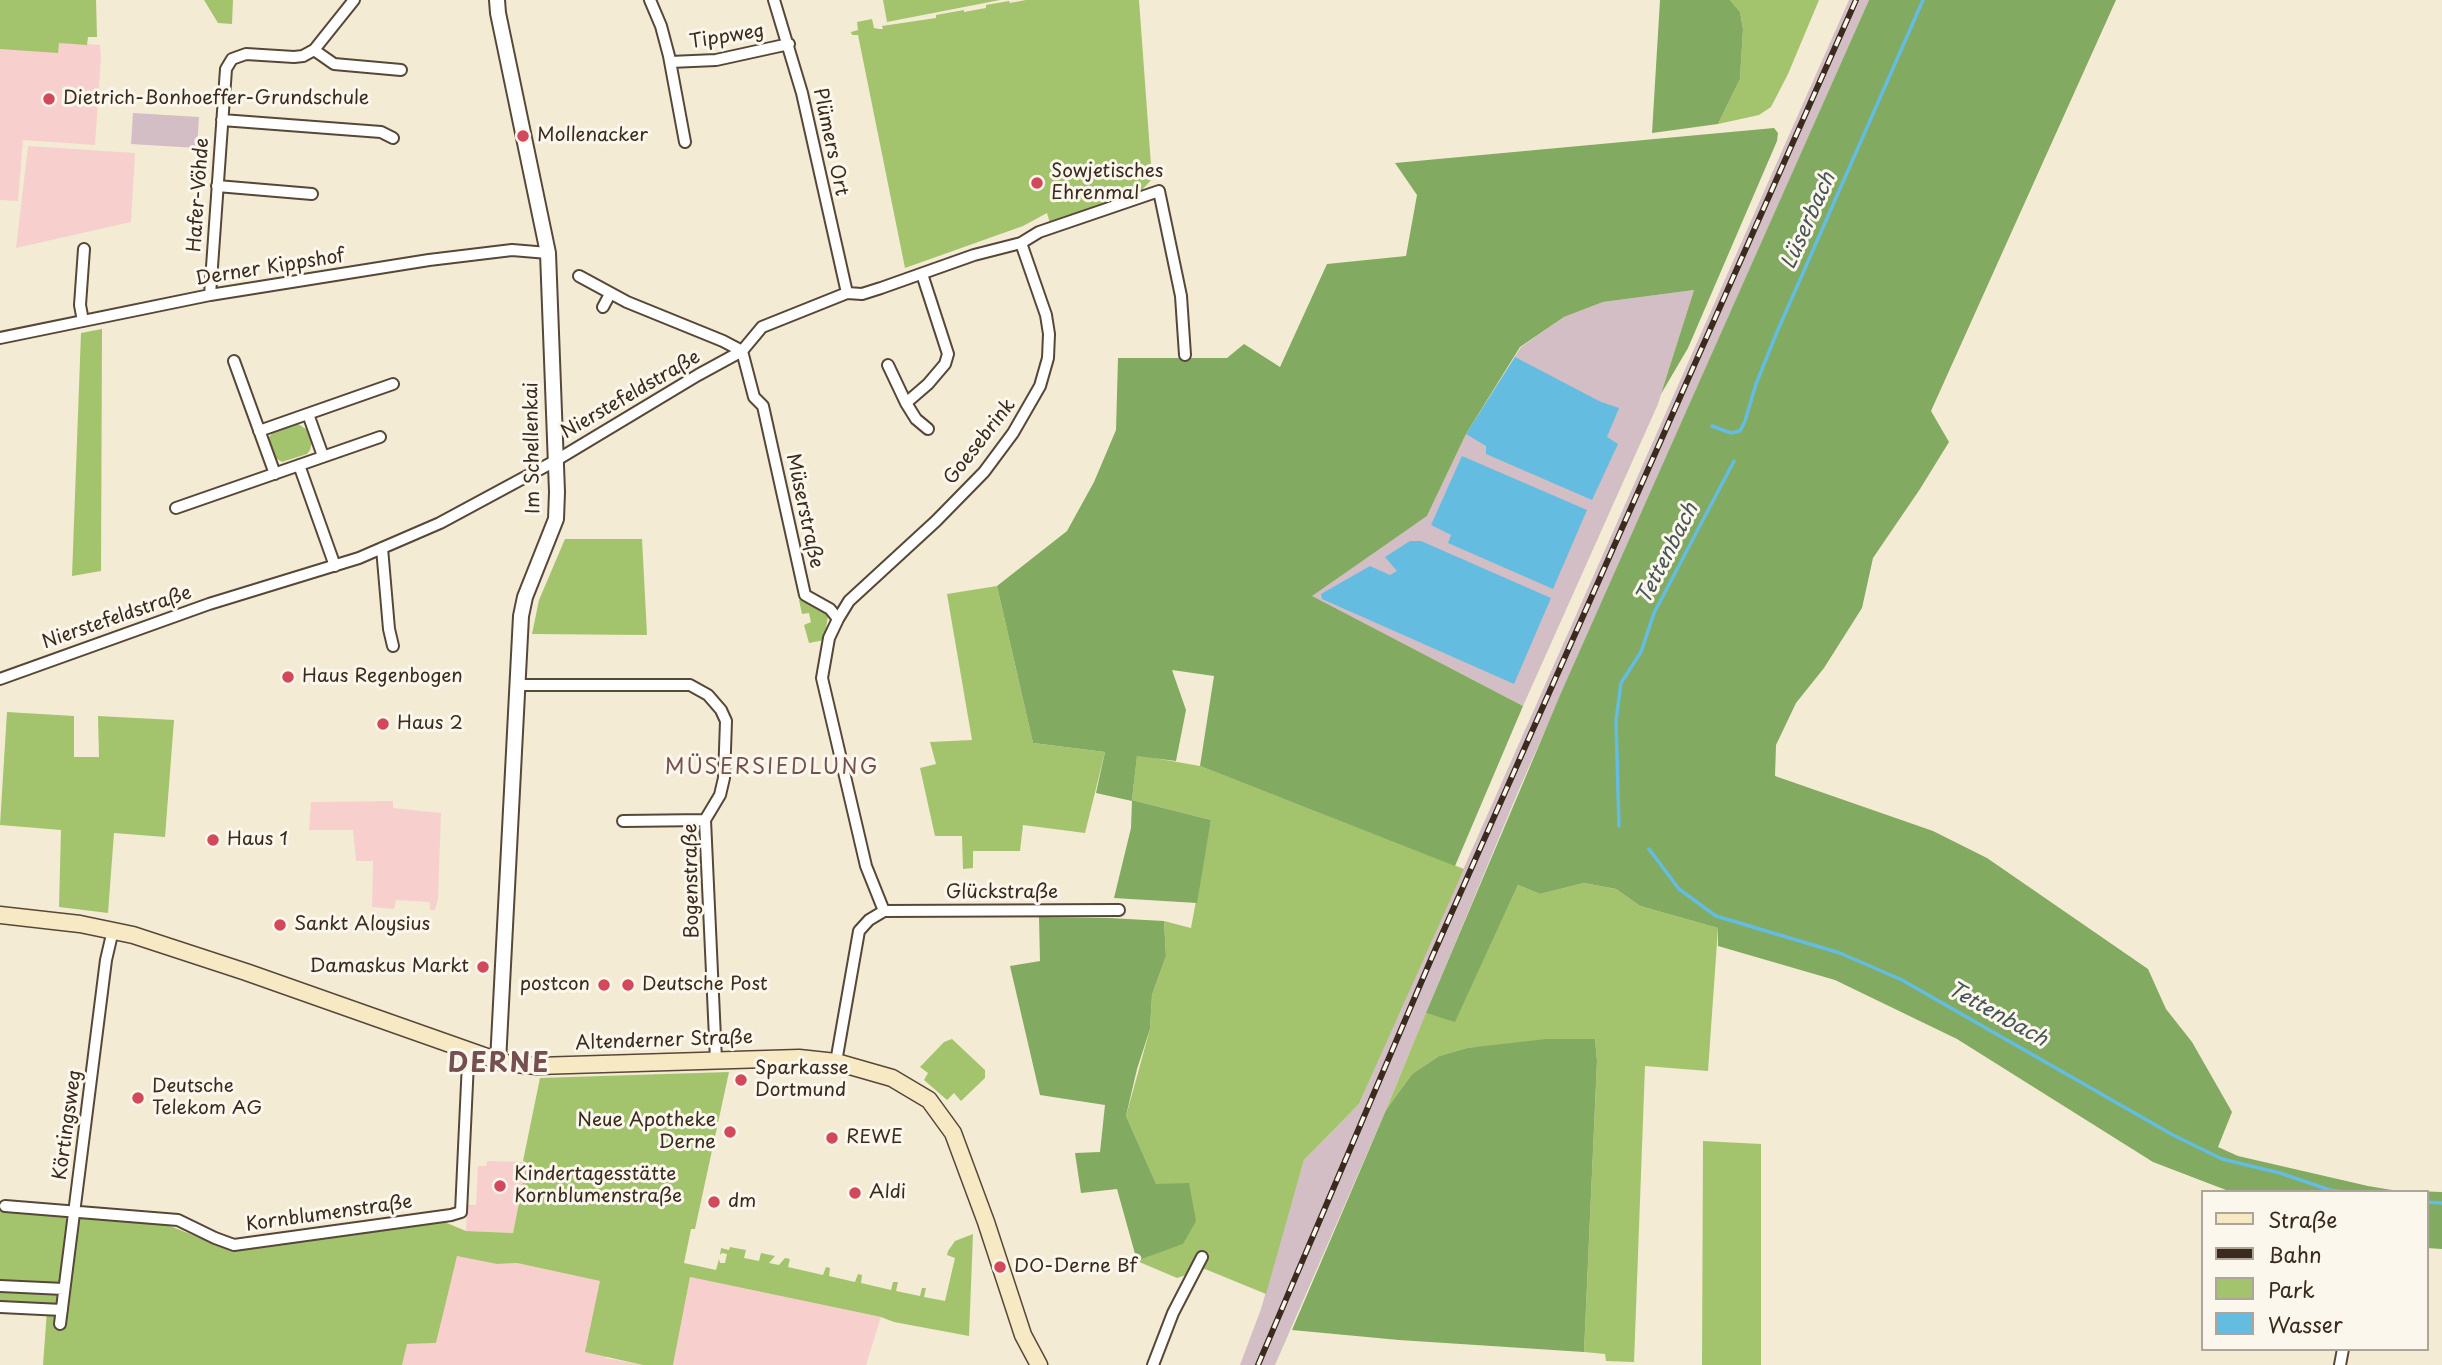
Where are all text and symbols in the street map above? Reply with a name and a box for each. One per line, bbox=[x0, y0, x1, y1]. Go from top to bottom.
street label: Tippweg bbox=[688, 20, 766, 54]
street label: Plümers Ort bbox=[807, 86, 853, 198]
place label: Dietrich-Bonhoeffer-Grundschule bbox=[63, 88, 369, 110]
marker: Dietrich-Bonhoeffer-Grundschule bbox=[41, 91, 57, 107]
place label: Mollenacker bbox=[537, 125, 648, 147]
marker: Mollenacker bbox=[515, 128, 531, 144]
street label: Hafer-Vöhde bbox=[184, 137, 214, 253]
place label: Sowjetisches Ehrenmal bbox=[1051, 161, 1163, 205]
water label: Lüserbach bbox=[1777, 169, 1841, 273]
marker: Sowjetisches Ehrenmal bbox=[1029, 175, 1045, 191]
street label: Derner Kippshof bbox=[194, 245, 346, 291]
street label: Nierstefeldstraße bbox=[558, 346, 704, 444]
street label: Im Schellenkai bbox=[520, 382, 546, 514]
street label: Goesebrink bbox=[939, 394, 1021, 490]
street label: Müserstraße bbox=[781, 452, 827, 570]
water label: Tettenbach bbox=[1632, 499, 1704, 609]
street label: Nierstefeldstraße bbox=[39, 582, 195, 654]
place label: Haus Regenbogen bbox=[302, 666, 463, 688]
marker: Haus Regenbogen bbox=[280, 669, 296, 685]
place label: Haus 2 bbox=[397, 713, 463, 735]
marker: Haus 2 bbox=[375, 716, 391, 732]
district label: MÜSERSIEDLUNG bbox=[667, 755, 877, 781]
street label: Bogenstraße bbox=[680, 823, 704, 939]
place label: Haus 1 bbox=[227, 829, 288, 851]
marker: Haus 1 bbox=[205, 832, 221, 848]
street label: Glückstraße bbox=[946, 882, 1058, 904]
place label: Sankt Aloysius bbox=[294, 914, 430, 936]
marker: Sankt Aloysius bbox=[272, 917, 288, 933]
place label: Damaskus Markt bbox=[309, 956, 469, 978]
marker: Damaskus Markt bbox=[475, 959, 491, 975]
place label: postcon bbox=[520, 974, 590, 996]
place label: Deutsche Post bbox=[642, 974, 768, 996]
marker: postcon bbox=[596, 977, 612, 993]
marker: Deutsche Post bbox=[620, 977, 636, 993]
water label: Tettenbach bbox=[1943, 977, 2051, 1053]
street label: Altenderner Straße bbox=[575, 1027, 753, 1055]
district label: DERNE bbox=[449, 1049, 549, 1081]
place label: Sparkasse Dortmund bbox=[755, 1058, 849, 1102]
street label: Körtingsweg bbox=[49, 1068, 87, 1182]
marker: Sparkasse Dortmund bbox=[733, 1072, 749, 1088]
place label: Deutsche Telekom AG bbox=[152, 1076, 262, 1120]
marker: Deutsche Telekom AG bbox=[130, 1090, 146, 1106]
place label: Neue Apotheke Derne bbox=[577, 1110, 716, 1154]
marker: Neue Apotheke Derne bbox=[722, 1124, 738, 1140]
place label: REWE bbox=[846, 1127, 903, 1149]
marker: REWE bbox=[824, 1130, 840, 1146]
place label: Kindertagesstätte Kornblumenstraße bbox=[514, 1164, 682, 1208]
marker: Kindertagesstätte Kornblumenstraße bbox=[492, 1178, 508, 1194]
place label: Aldi bbox=[869, 1182, 906, 1204]
marker: Aldi bbox=[847, 1185, 863, 1201]
legend bbox=[2200, 1190, 2428, 1351]
street label: Kornblumenstraße bbox=[244, 1191, 414, 1237]
place label: dm bbox=[728, 1191, 756, 1213]
marker: dm bbox=[706, 1194, 722, 1210]
text: Straße bbox=[2268, 1203, 2337, 1235]
text: Bahn bbox=[2268, 1238, 2322, 1270]
place label: DO-Derne Bf bbox=[1014, 1256, 1137, 1278]
marker: DO-Derne Bf bbox=[992, 1259, 1008, 1275]
text: Park bbox=[2268, 1273, 2315, 1305]
text: Wasser bbox=[2268, 1308, 2343, 1340]

